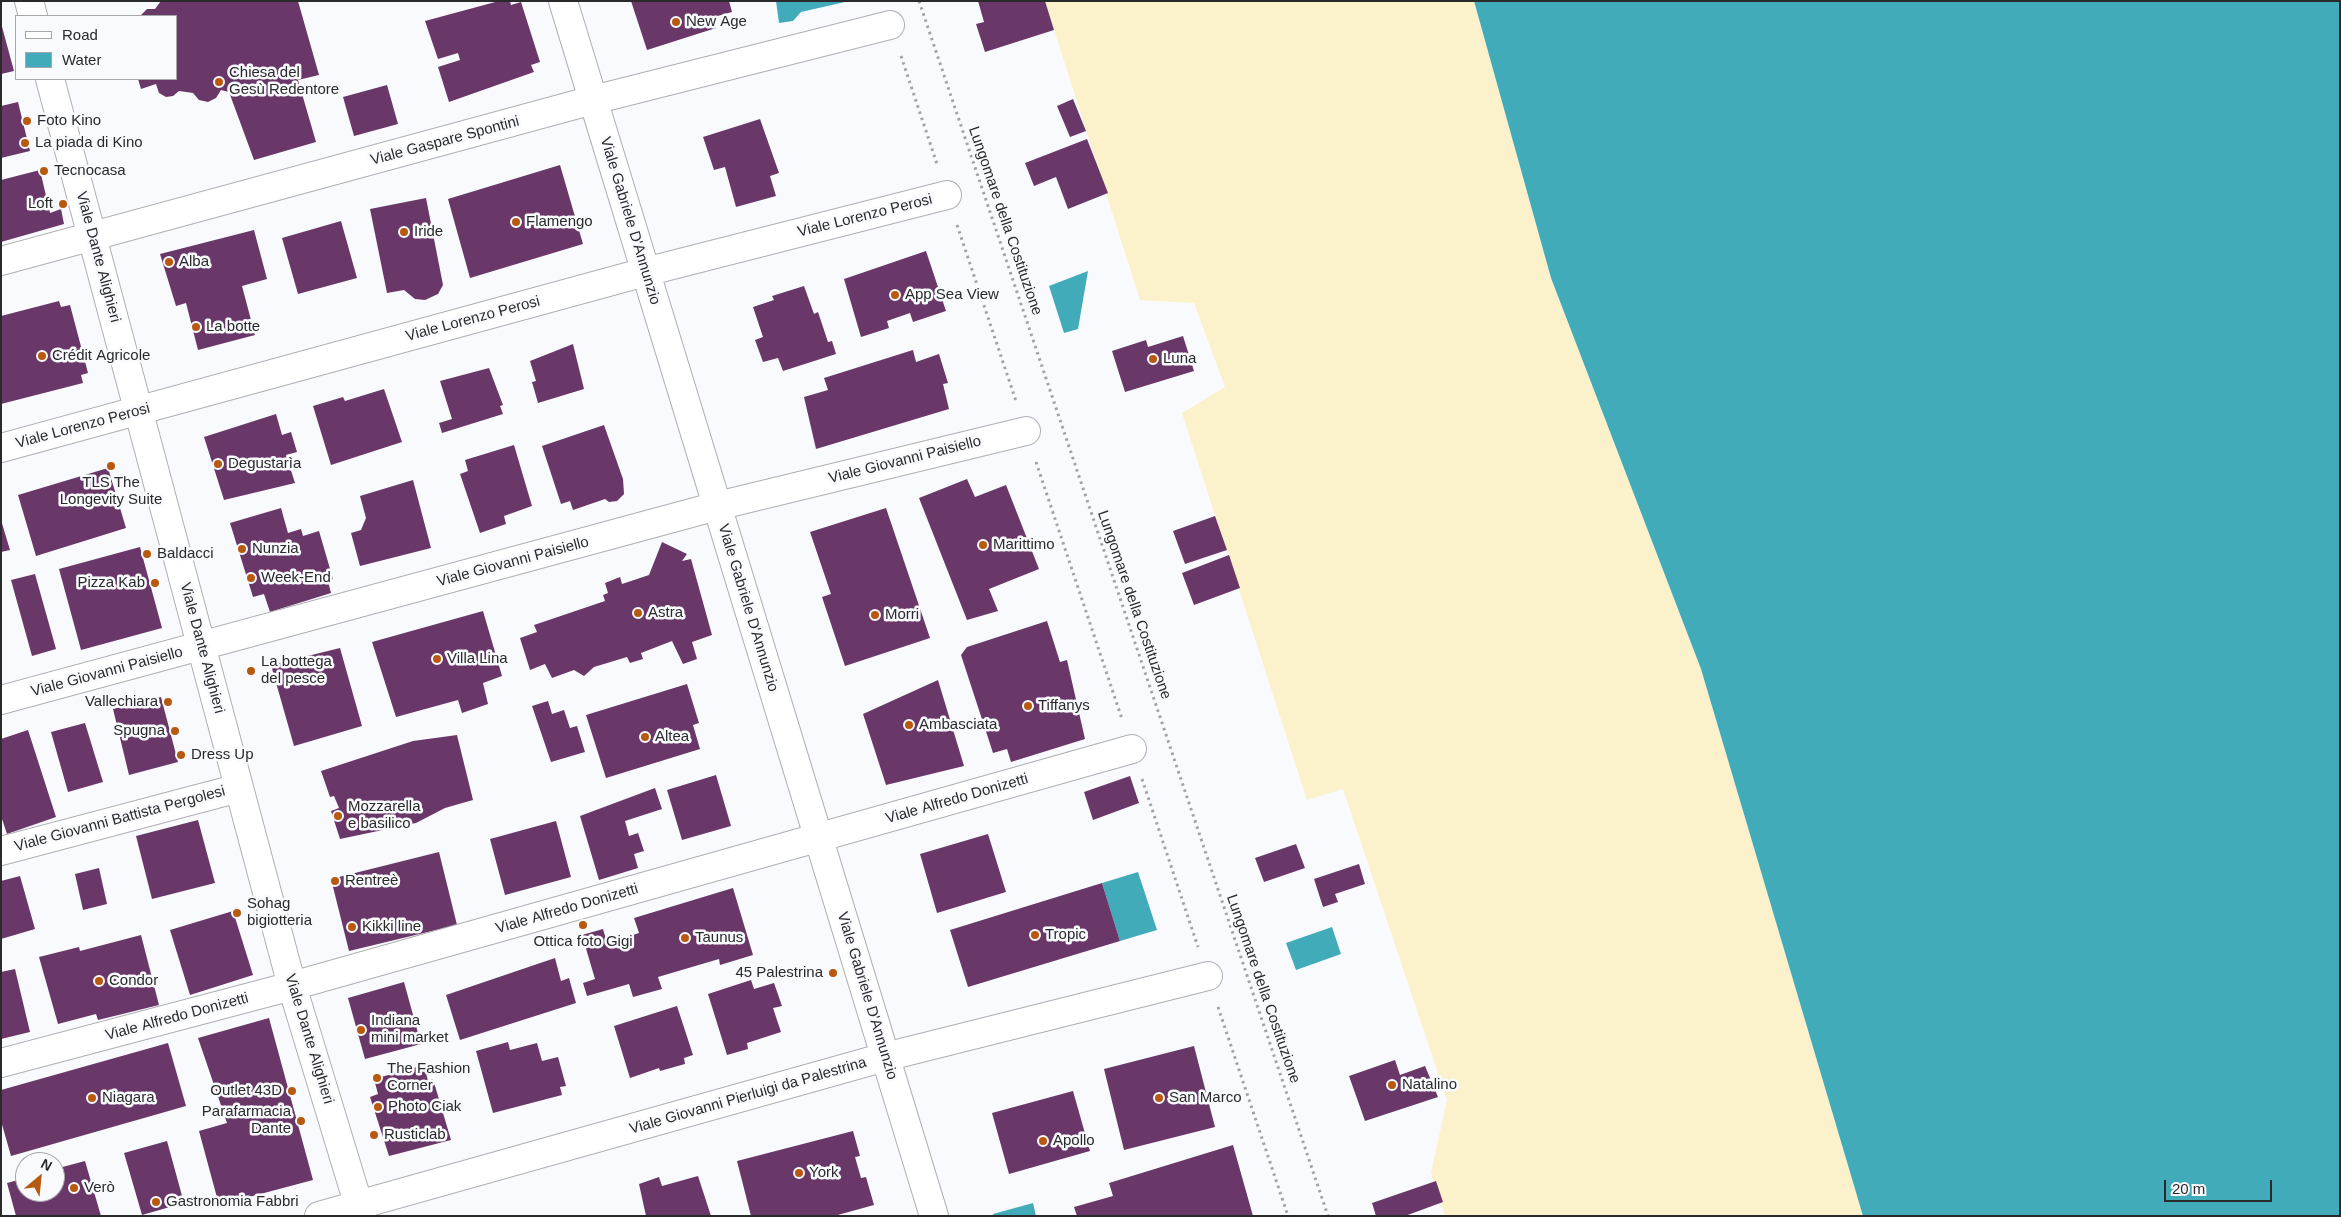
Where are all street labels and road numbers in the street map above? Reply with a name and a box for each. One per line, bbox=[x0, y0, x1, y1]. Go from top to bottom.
street label: Viale Gaspare Spontini bbox=[369, 112, 521, 170]
street label: Lungomare della Costituzione bbox=[964, 124, 1046, 318]
street label: Viale Gabriele D'Annunzio bbox=[596, 135, 664, 307]
street label: Viale Dante Alighieri bbox=[72, 190, 124, 324]
street label: Viale Lorenzo Perosi bbox=[796, 191, 934, 241]
street label: Viale Lorenzo Perosi bbox=[404, 292, 542, 346]
street label: Viale Lorenzo Perosi bbox=[14, 399, 152, 453]
street label: Viale Giovanni Paisiello bbox=[827, 432, 983, 488]
street label: Lungomare della Costituzione bbox=[1093, 508, 1175, 702]
street label: Viale Gabriele D'Annunzio bbox=[714, 522, 782, 694]
street label: Viale Giovanni Paisiello bbox=[435, 533, 591, 591]
street label: Viale Dante Alighieri bbox=[176, 581, 228, 715]
street label: Viale Giovanni Paisiello bbox=[29, 643, 185, 701]
street label: Viale Alfredo Donizetti bbox=[884, 770, 1030, 828]
street label: Viale Giovanni Battista Pergolesi bbox=[13, 782, 227, 856]
street label: Viale Alfredo Donizetti bbox=[494, 880, 640, 938]
street label: Lungomare della Costituzione bbox=[1222, 892, 1304, 1086]
street label: Viale Gabriele D'Annunzio bbox=[833, 910, 901, 1082]
street label: Viale Dante Alighieri bbox=[281, 972, 337, 1106]
street label: Viale Alfredo Donizetti bbox=[104, 989, 250, 1045]
street label: Viale Giovanni Pierluigi da Palestrina bbox=[627, 1053, 869, 1139]

